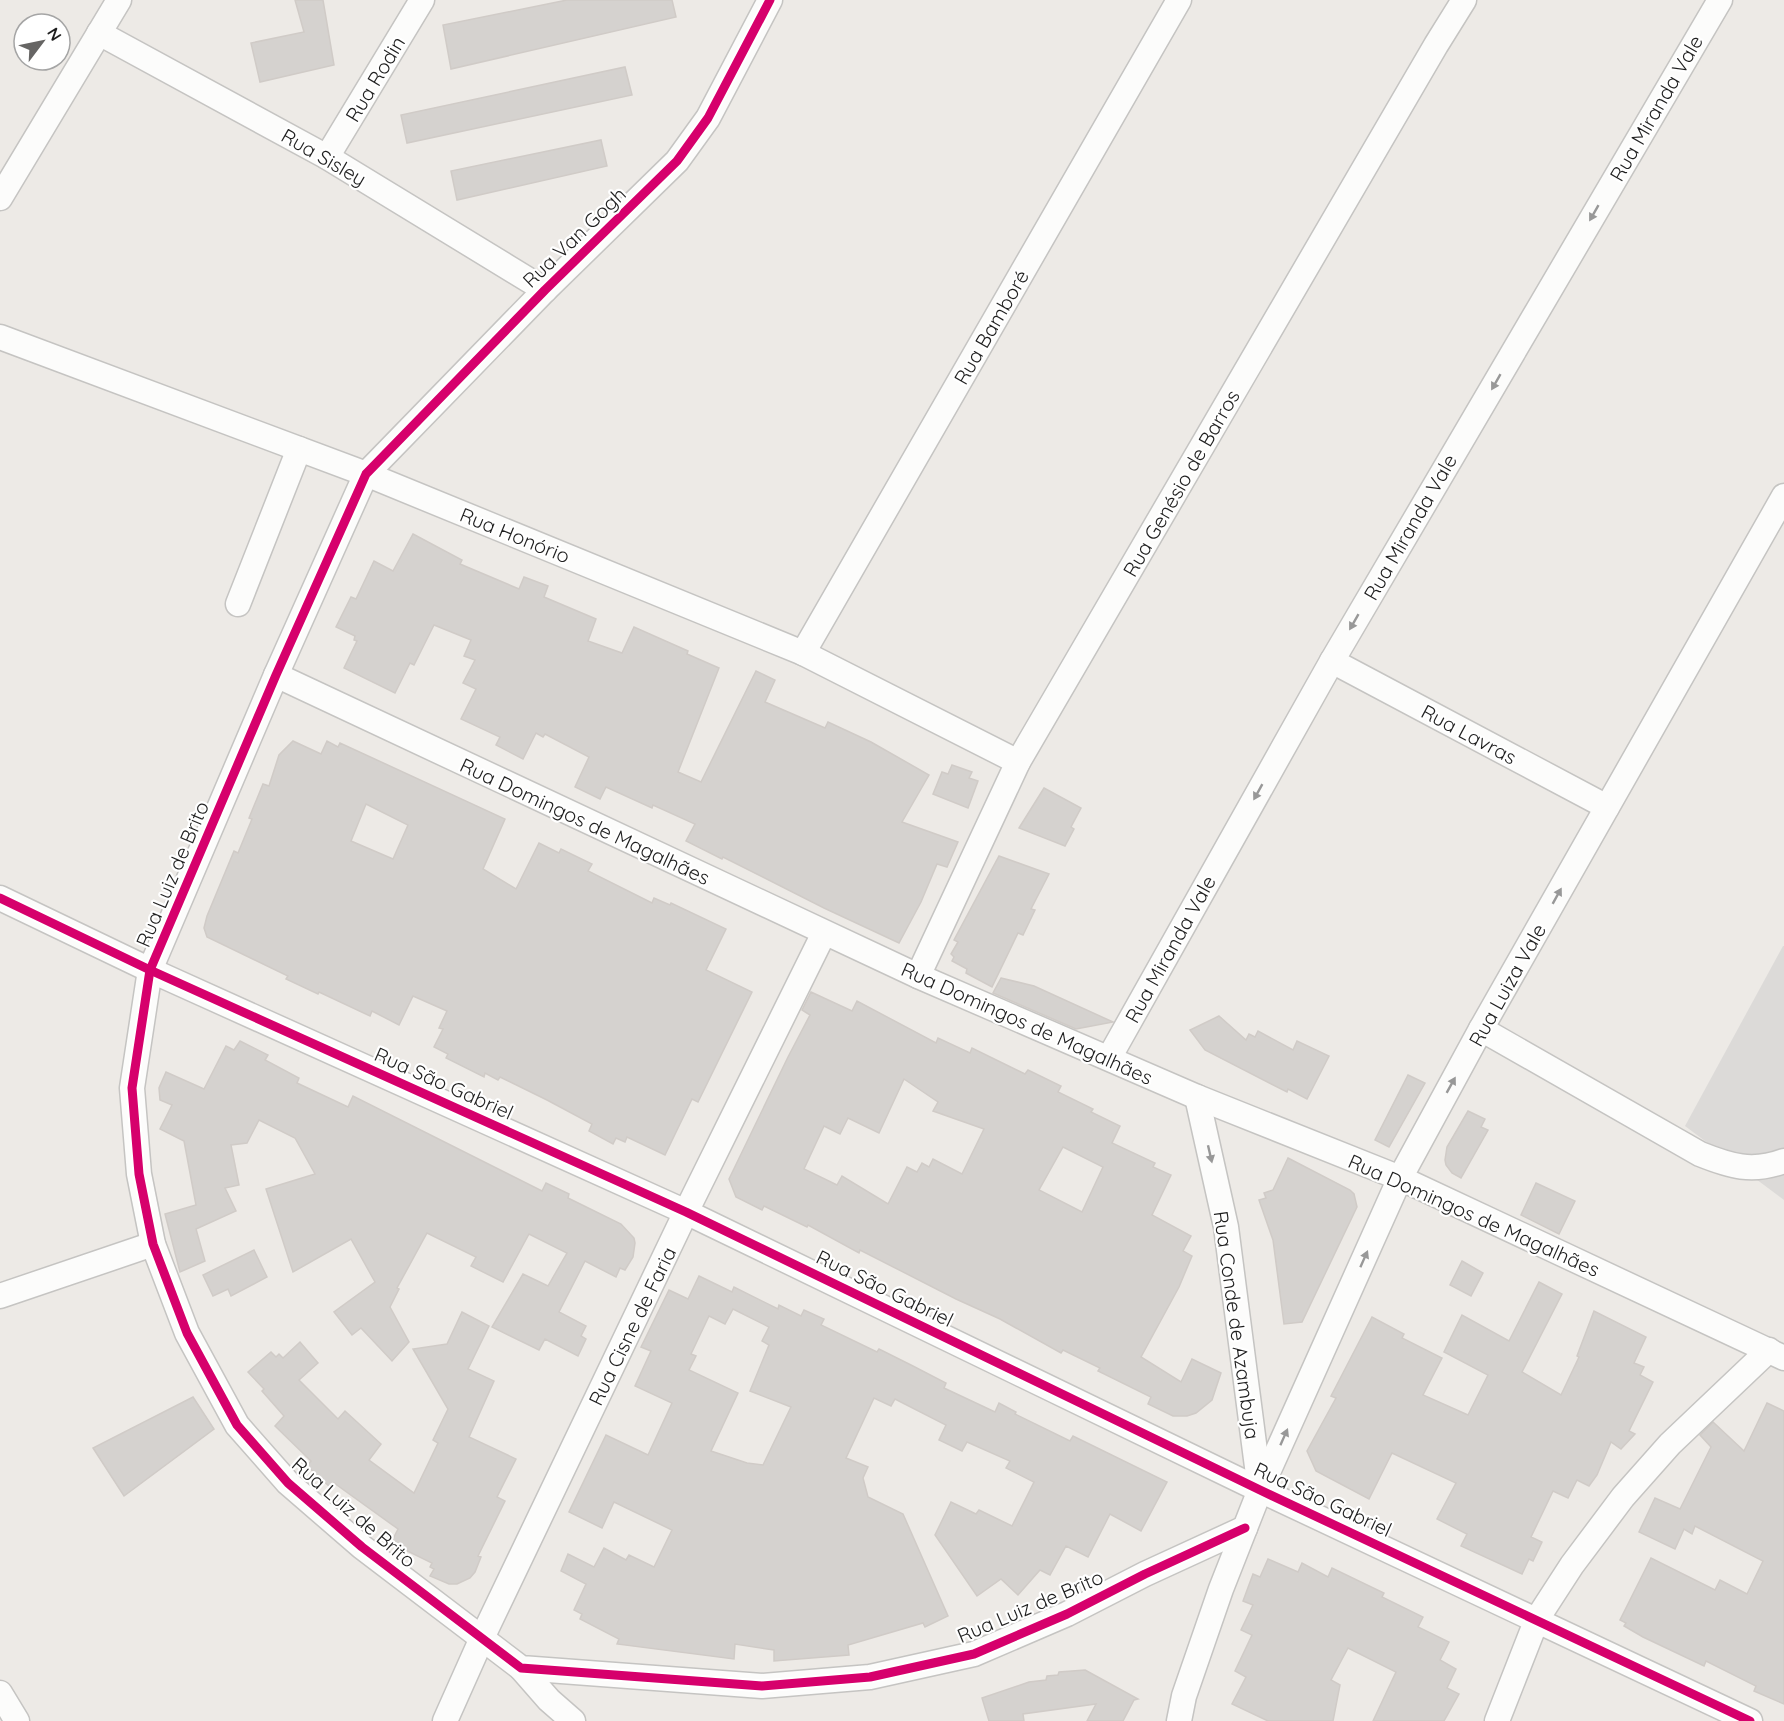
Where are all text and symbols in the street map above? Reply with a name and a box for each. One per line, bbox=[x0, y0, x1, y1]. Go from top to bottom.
north arrow bbox=[12, 12, 72, 72]
text: N bbox=[43, 24, 66, 44]
street label: Rua Miranda Vale bbox=[1604, 30, 1708, 186]
street label: Rua Rodin bbox=[340, 32, 410, 126]
street label: Rua Sisley bbox=[277, 123, 371, 191]
street label: Rua Van Gogh bbox=[517, 181, 631, 293]
one-way arrow bbox=[1589, 205, 1600, 221]
street label: Rua Bamboré bbox=[948, 265, 1034, 389]
one-way arrow bbox=[1491, 373, 1501, 390]
street label: Rua Genésio de Barros bbox=[1117, 385, 1245, 581]
street label: Rua Miranda Vale bbox=[1358, 449, 1462, 605]
street label: Rua Honório bbox=[456, 502, 574, 568]
one-way arrow bbox=[1349, 614, 1360, 630]
street label: Rua Lavras bbox=[1417, 698, 1521, 770]
street label: Rua Domingos de Magalhães bbox=[456, 752, 714, 890]
one-way arrow bbox=[1253, 784, 1263, 801]
street label: Rua Luiz de Brito bbox=[130, 797, 214, 951]
street label: Rua Miranda Vale bbox=[1119, 871, 1221, 1027]
one-way arrow bbox=[1551, 888, 1562, 904]
street label: Rua Luiza Vale bbox=[1463, 919, 1551, 1051]
street label: Rua Domingos de Magalhães bbox=[897, 956, 1157, 1090]
street label: Rua São Gabriel bbox=[371, 1041, 517, 1125]
one-way arrow bbox=[1446, 1076, 1456, 1093]
one-way arrow bbox=[1205, 1144, 1215, 1163]
street label: Rua Domingos de Magalhães bbox=[1344, 1148, 1604, 1282]
street label: Rua Conde de Azambuja bbox=[1209, 1209, 1265, 1441]
street label: Rua Cisne de Faria bbox=[583, 1243, 681, 1409]
street label: Rua São Gabriel bbox=[812, 1244, 958, 1332]
one-way arrow bbox=[1359, 1249, 1369, 1267]
one-way arrow bbox=[1279, 1427, 1289, 1445]
street label: Rua Luiz de Brito bbox=[287, 1451, 421, 1573]
street label: Rua São Gabriel bbox=[1250, 1456, 1396, 1542]
street label: Rua Luiz de Brito bbox=[953, 1564, 1107, 1648]

